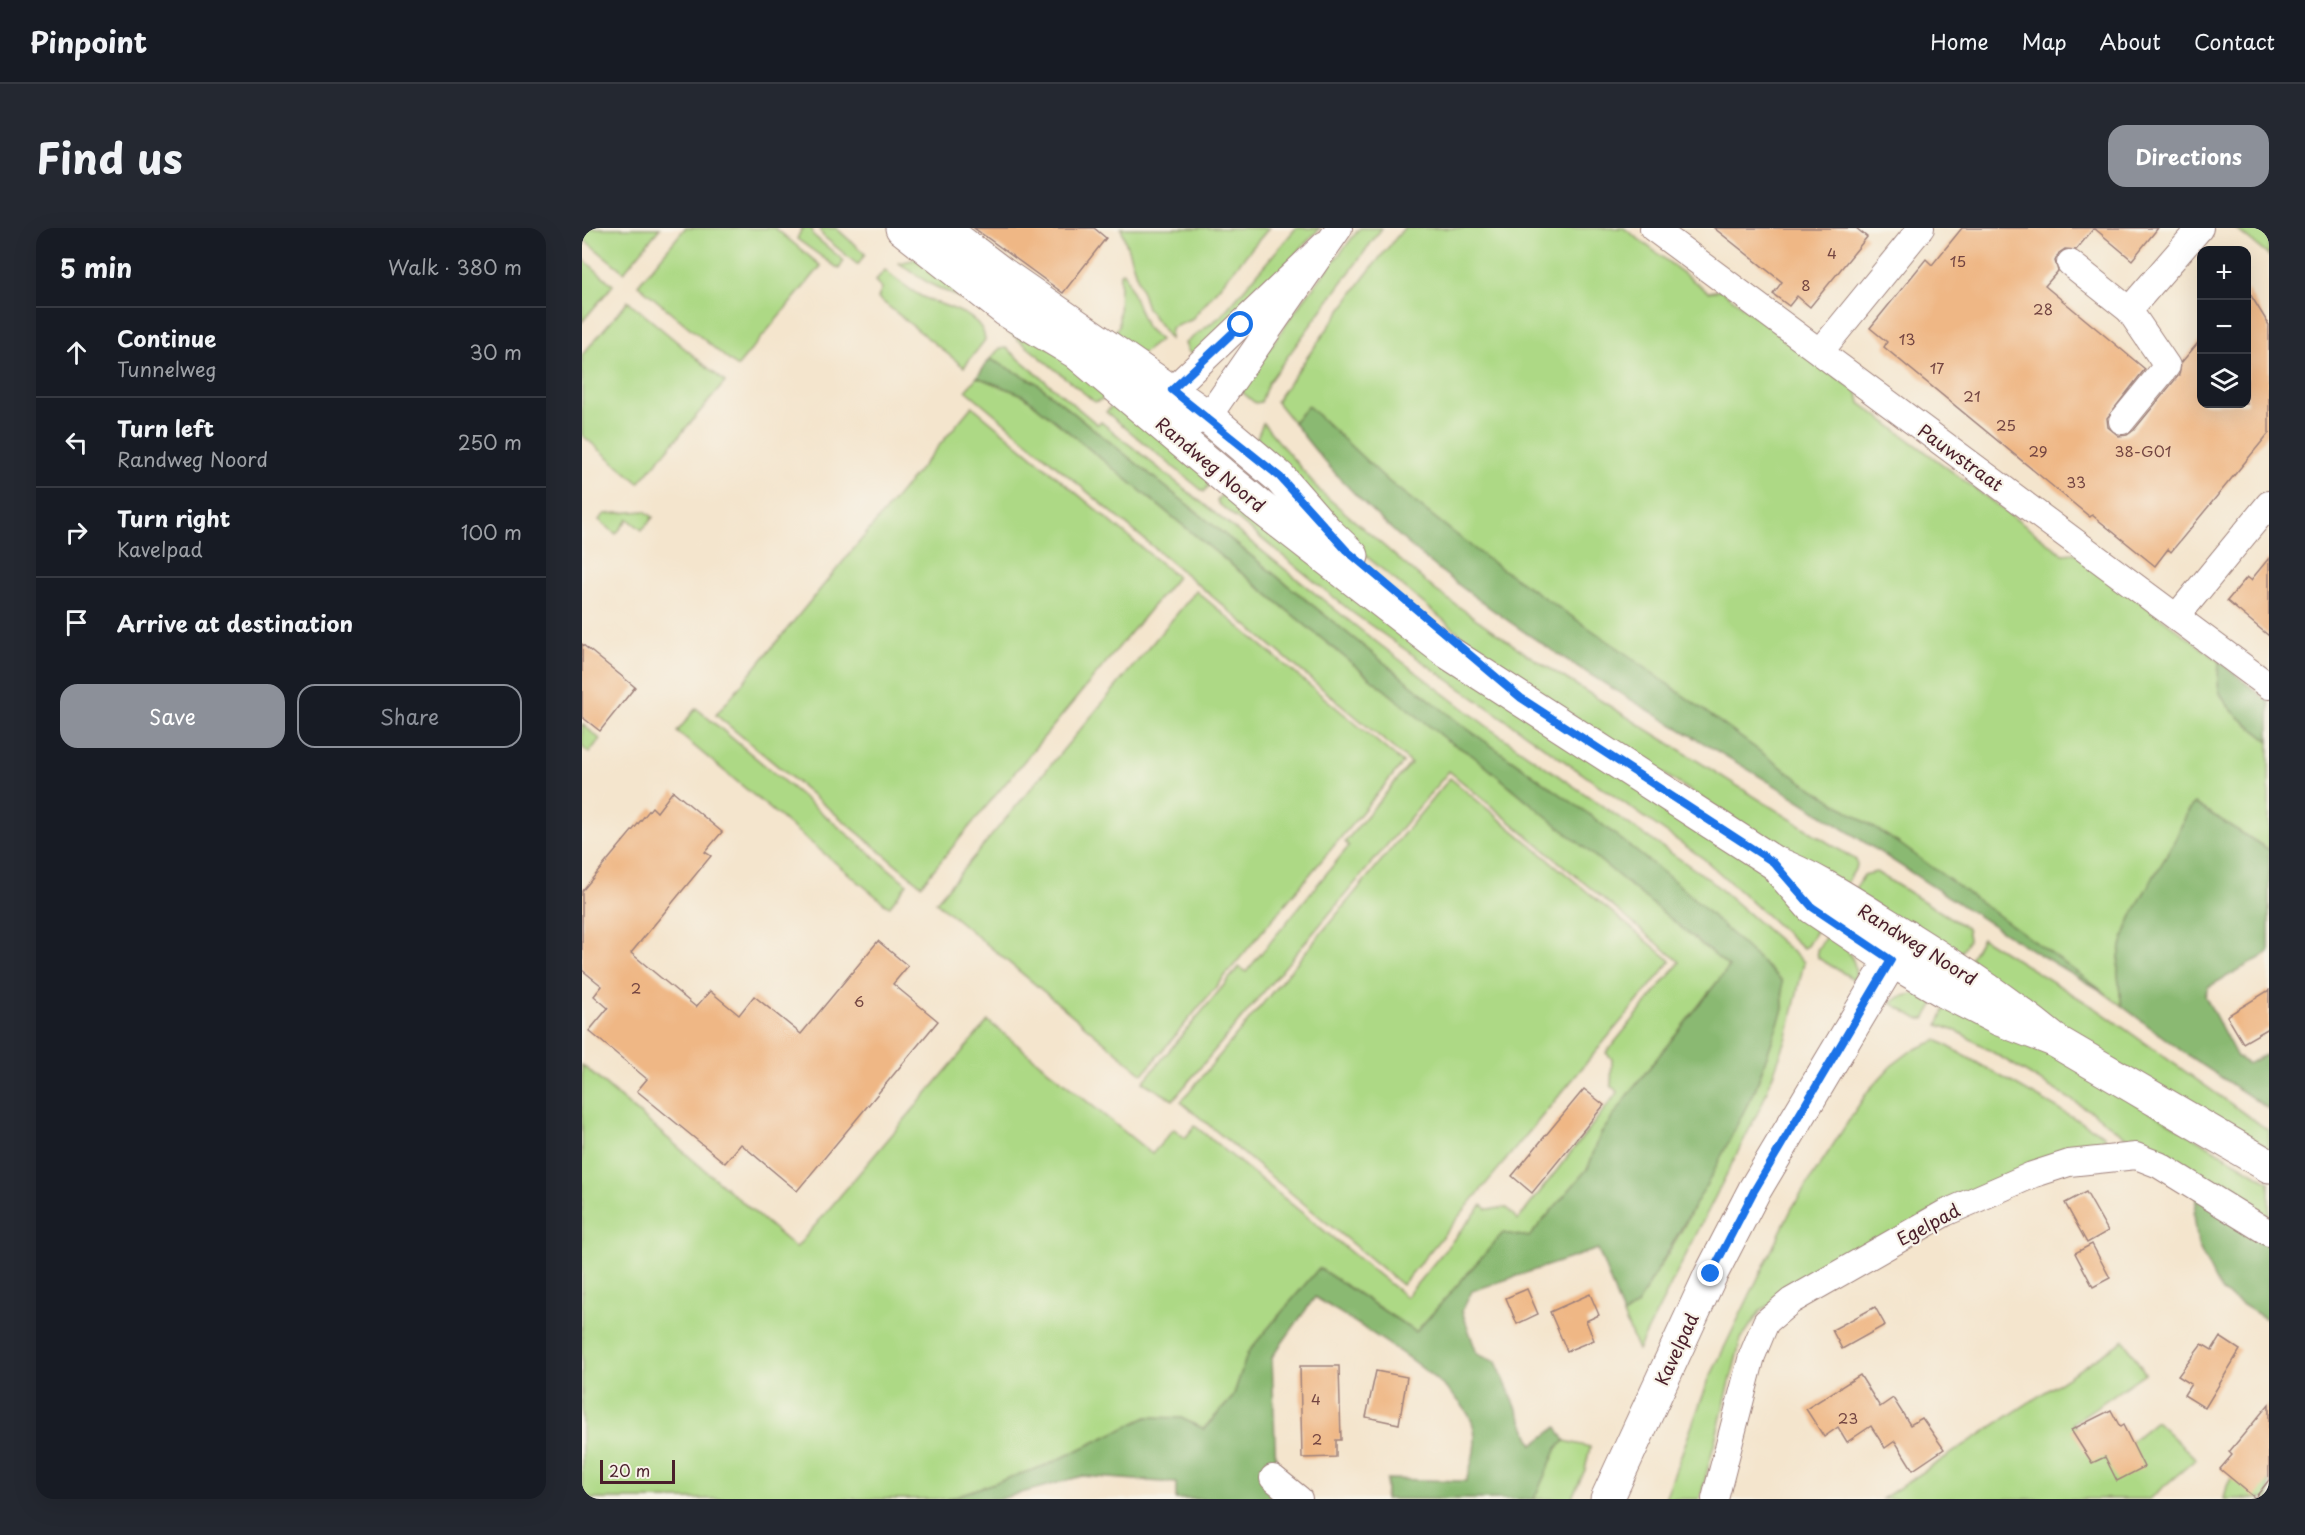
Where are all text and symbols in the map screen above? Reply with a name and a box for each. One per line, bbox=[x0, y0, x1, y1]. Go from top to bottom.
text: Pinpoint bbox=[30, 20, 147, 63]
text: Home bbox=[1930, 25, 1989, 57]
text: Map bbox=[2022, 25, 2067, 57]
text: About bbox=[2100, 25, 2161, 57]
text: Contact bbox=[2194, 25, 2275, 57]
text: Find us bbox=[36, 125, 183, 188]
button: Directions bbox=[2108, 125, 2269, 187]
house number: 4 bbox=[1827, 241, 1837, 264]
map controls bbox=[2197, 246, 2251, 408]
button: + bbox=[2197, 246, 2251, 300]
text: 5 min bbox=[60, 248, 132, 287]
house number: 15 bbox=[1950, 249, 1966, 272]
text: Walk · 380 m bbox=[388, 252, 522, 282]
house number: 8 bbox=[1801, 273, 1811, 296]
house number: 28 bbox=[2033, 297, 2053, 320]
button: − bbox=[2197, 300, 2251, 354]
route start bbox=[1227, 311, 1253, 337]
text: Continue bbox=[117, 321, 216, 354]
house number: 13 bbox=[1899, 327, 1915, 350]
icon: ahead bbox=[60, 336, 93, 369]
text: 30 m bbox=[469, 337, 522, 367]
text: Tunnelweg bbox=[117, 354, 217, 384]
button: layers bbox=[2197, 354, 2251, 408]
house number: 17 bbox=[1930, 356, 1944, 379]
house number: 21 bbox=[1963, 384, 1981, 407]
street label: Randweg Noord bbox=[1150, 410, 1272, 518]
text: Turn left bbox=[117, 411, 214, 444]
house number: 25 bbox=[1996, 413, 2016, 436]
street label: Pauwstraat bbox=[1913, 417, 2009, 497]
icon: left bbox=[60, 426, 93, 459]
text: 250 m bbox=[458, 427, 522, 457]
house number: 29 bbox=[2028, 439, 2048, 462]
house number: 38-G01 bbox=[2115, 439, 2171, 462]
text: Randweg Noord bbox=[117, 444, 268, 474]
house number: 33 bbox=[2066, 470, 2086, 493]
text: Turn right bbox=[117, 501, 230, 534]
icon: right bbox=[60, 516, 93, 549]
text: 100 m bbox=[461, 517, 522, 547]
text: Kavelpad bbox=[117, 534, 203, 564]
icon: arrive bbox=[60, 606, 93, 639]
text: Arrive at destination bbox=[117, 606, 353, 639]
button: Save bbox=[60, 684, 285, 748]
button: Share bbox=[297, 684, 522, 748]
street label: Randweg Noord bbox=[1853, 897, 1983, 991]
house number: 2 bbox=[631, 976, 641, 999]
house number: 6 bbox=[854, 989, 864, 1012]
street label: Egelpad bbox=[1892, 1196, 1964, 1252]
route end bbox=[1697, 1260, 1723, 1286]
street label: Kavelpad bbox=[1647, 1308, 1705, 1390]
house number: 4 bbox=[1311, 1387, 1321, 1410]
house number: 23 bbox=[1838, 1406, 1858, 1429]
house number: 2 bbox=[1312, 1427, 1322, 1450]
scale bar bbox=[600, 1457, 675, 1484]
text: 20 m bbox=[609, 1458, 650, 1482]

